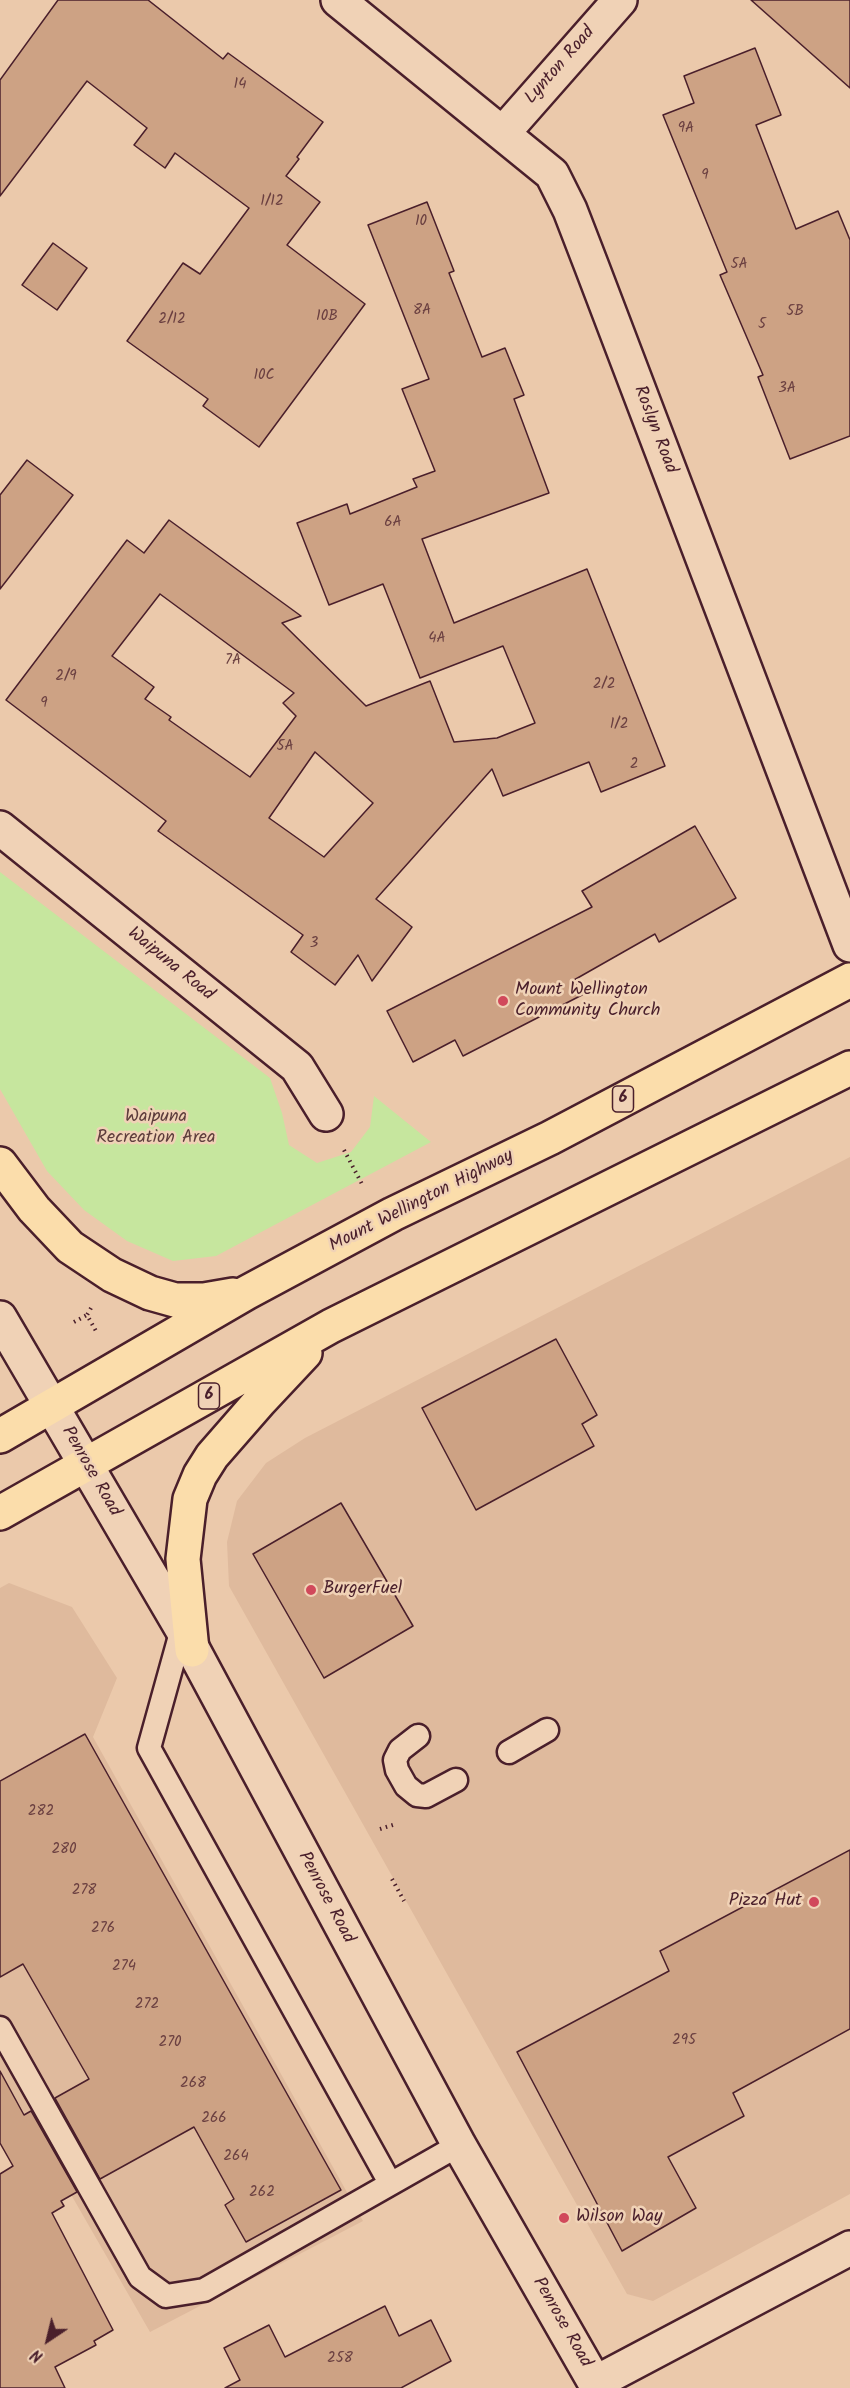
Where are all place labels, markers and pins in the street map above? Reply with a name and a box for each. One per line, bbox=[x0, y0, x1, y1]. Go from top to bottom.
place label: Mount Wellington Community Church bbox=[515, 980, 660, 1022]
marker: Mount Wellington Community Church bbox=[496, 994, 510, 1008]
place label: BurgerFuel bbox=[323, 1579, 402, 1601]
marker: BurgerFuel bbox=[304, 1583, 318, 1597]
place label: Pizza Hut bbox=[729, 1891, 802, 1913]
marker: Pizza Hut bbox=[807, 1895, 821, 1909]
place label: Wilson Way bbox=[576, 2207, 662, 2229]
marker: Wilson Way bbox=[557, 2211, 571, 2225]

